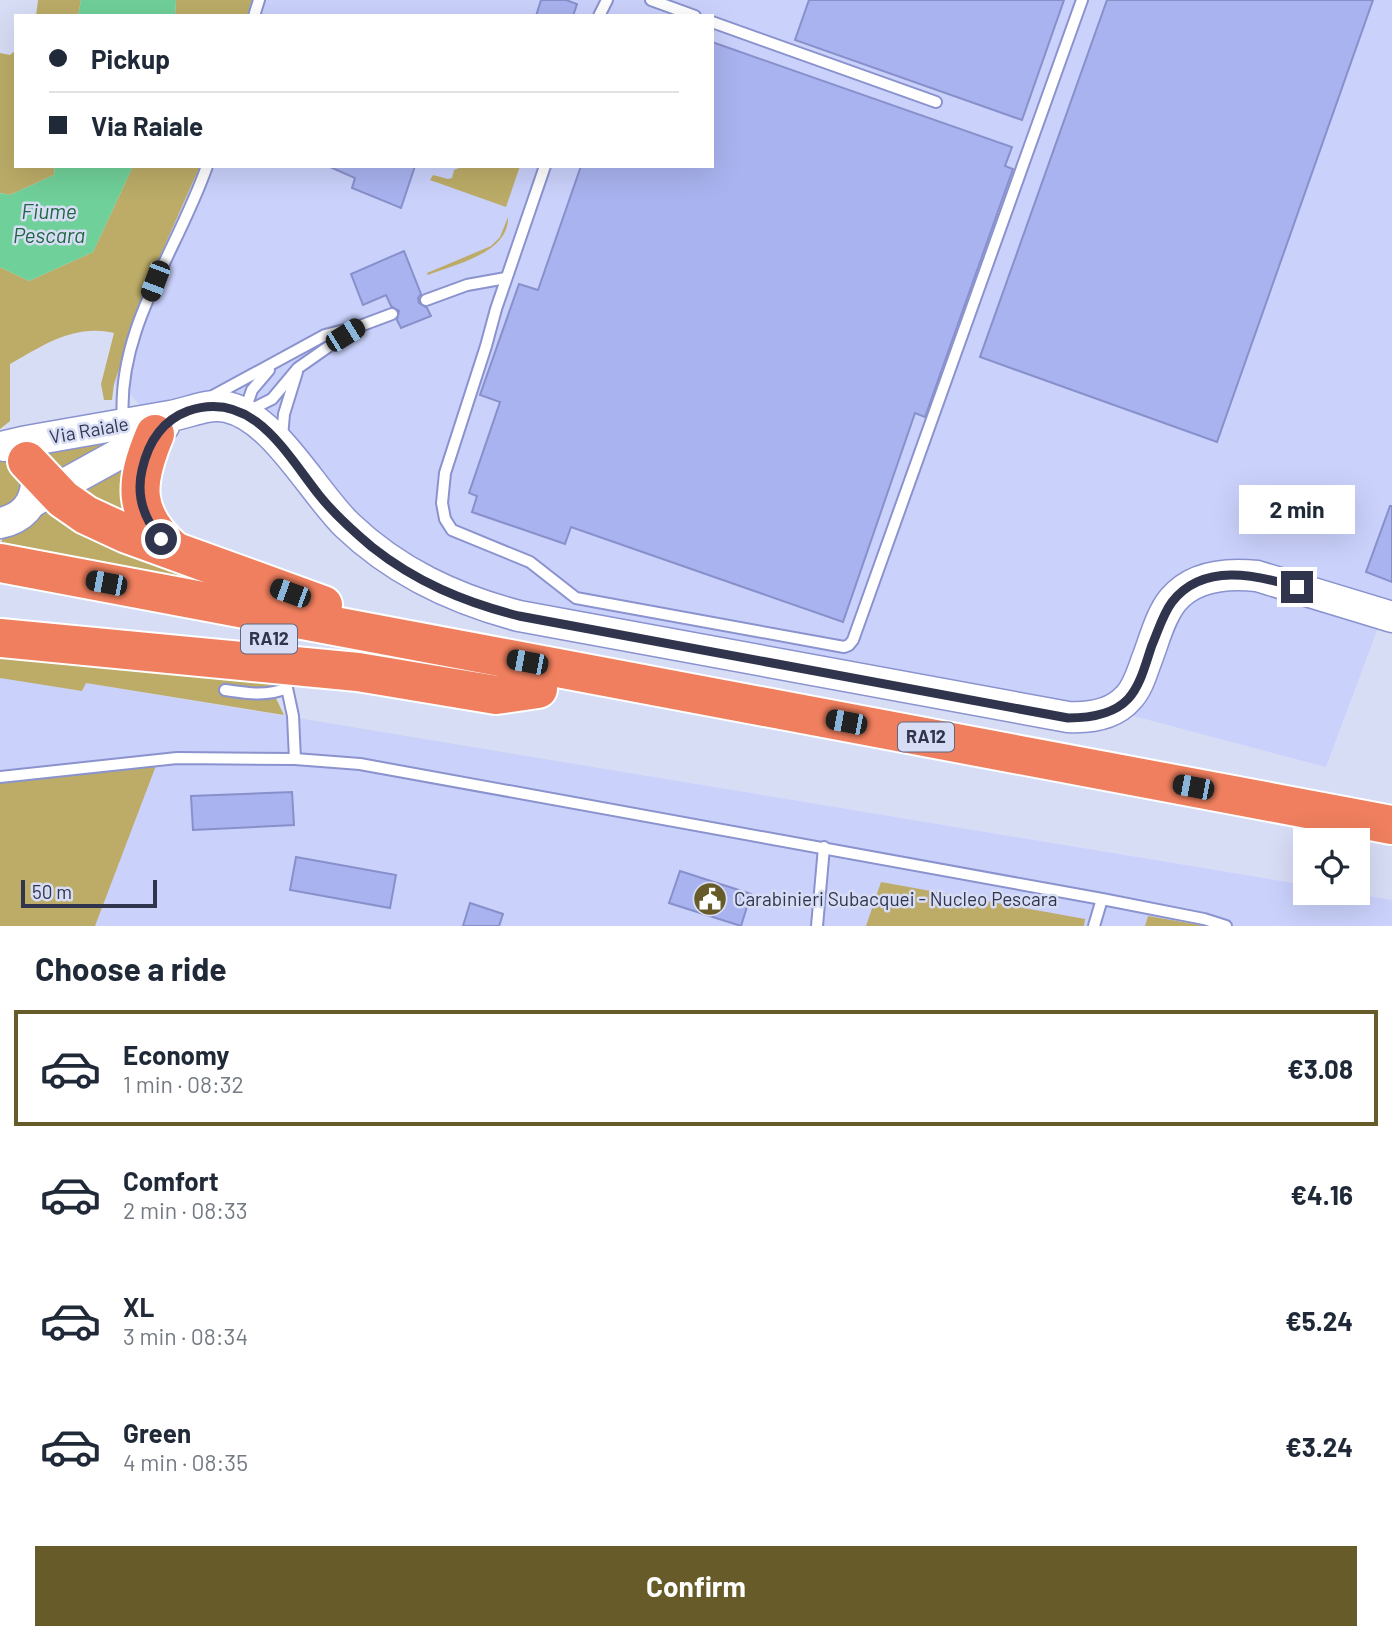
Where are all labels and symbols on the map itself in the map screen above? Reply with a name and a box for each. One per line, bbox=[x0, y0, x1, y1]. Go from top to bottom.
water label: Fiume Pescara bbox=[13, 198, 85, 247]
car bbox=[138, 258, 173, 304]
car bbox=[322, 315, 369, 355]
street label: Via Raiale bbox=[48, 411, 130, 448]
callout: 2 min bbox=[1239, 486, 1355, 534]
route start bbox=[145, 523, 177, 555]
car bbox=[84, 569, 129, 597]
route end bbox=[1281, 571, 1313, 603]
car bbox=[267, 576, 314, 610]
road number: RA12 bbox=[241, 624, 297, 654]
car bbox=[505, 648, 550, 676]
car bbox=[824, 708, 869, 736]
road number: RA12 bbox=[898, 722, 954, 752]
car bbox=[1171, 773, 1216, 801]
scale bar bbox=[21, 877, 158, 909]
public building icon: Carabinieri Subacquei - Nucleo Pescara bbox=[691, 880, 729, 918]
place label: Carabinieri Subacquei - Nucleo Pescara bbox=[734, 887, 1057, 910]

